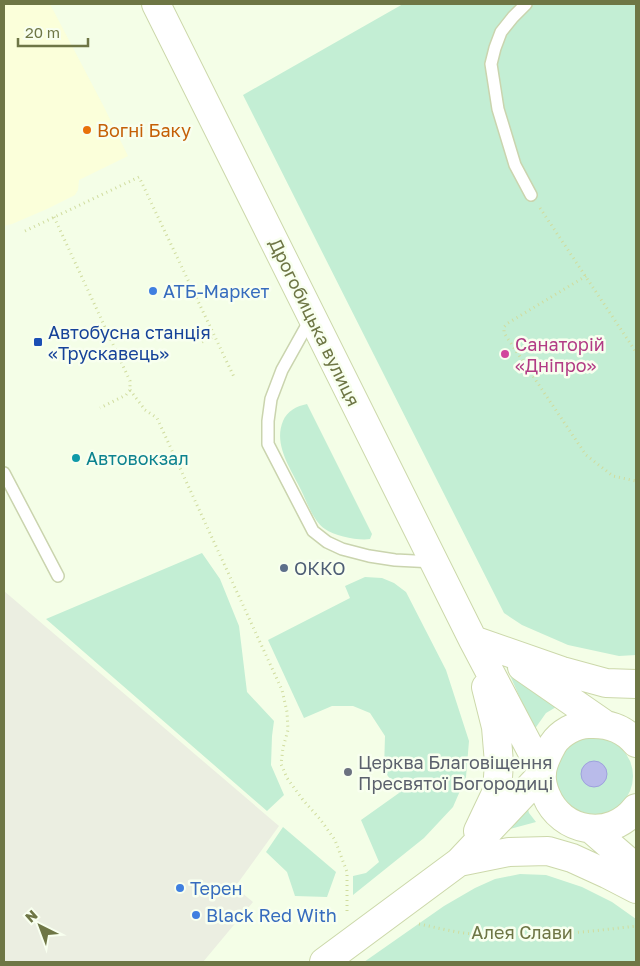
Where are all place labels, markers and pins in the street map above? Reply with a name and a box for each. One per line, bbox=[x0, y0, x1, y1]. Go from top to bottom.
place label: Вогні Баку bbox=[97, 119, 191, 141]
marker: Вогні Баку bbox=[81, 124, 93, 136]
place label: АТБ-Маркет bbox=[163, 280, 270, 302]
marker: АТБ-Маркет bbox=[147, 285, 159, 297]
place label: Автобусна станція «Трускавець» bbox=[48, 321, 211, 364]
place label: Санаторій «Дніпро» bbox=[515, 333, 605, 376]
marker: Автобусна станція «Трускавець» bbox=[32, 336, 44, 348]
marker: Санаторій «Дніпро» bbox=[499, 348, 511, 360]
place label: Автовокзал bbox=[86, 447, 189, 469]
marker: Автовокзал bbox=[70, 452, 82, 464]
place label: ОККО bbox=[294, 557, 345, 579]
marker: ОККО bbox=[278, 562, 290, 574]
place label: Церква Благовіщення Пресвятої Богородиці bbox=[358, 751, 553, 794]
marker: Церква Благовіщення Пресвятої Богородиці bbox=[342, 766, 354, 778]
place label: Терен bbox=[190, 877, 242, 899]
marker: Терен bbox=[174, 882, 186, 894]
place label: Black Red With bbox=[206, 904, 337, 926]
marker: Black Red With bbox=[190, 909, 202, 921]

